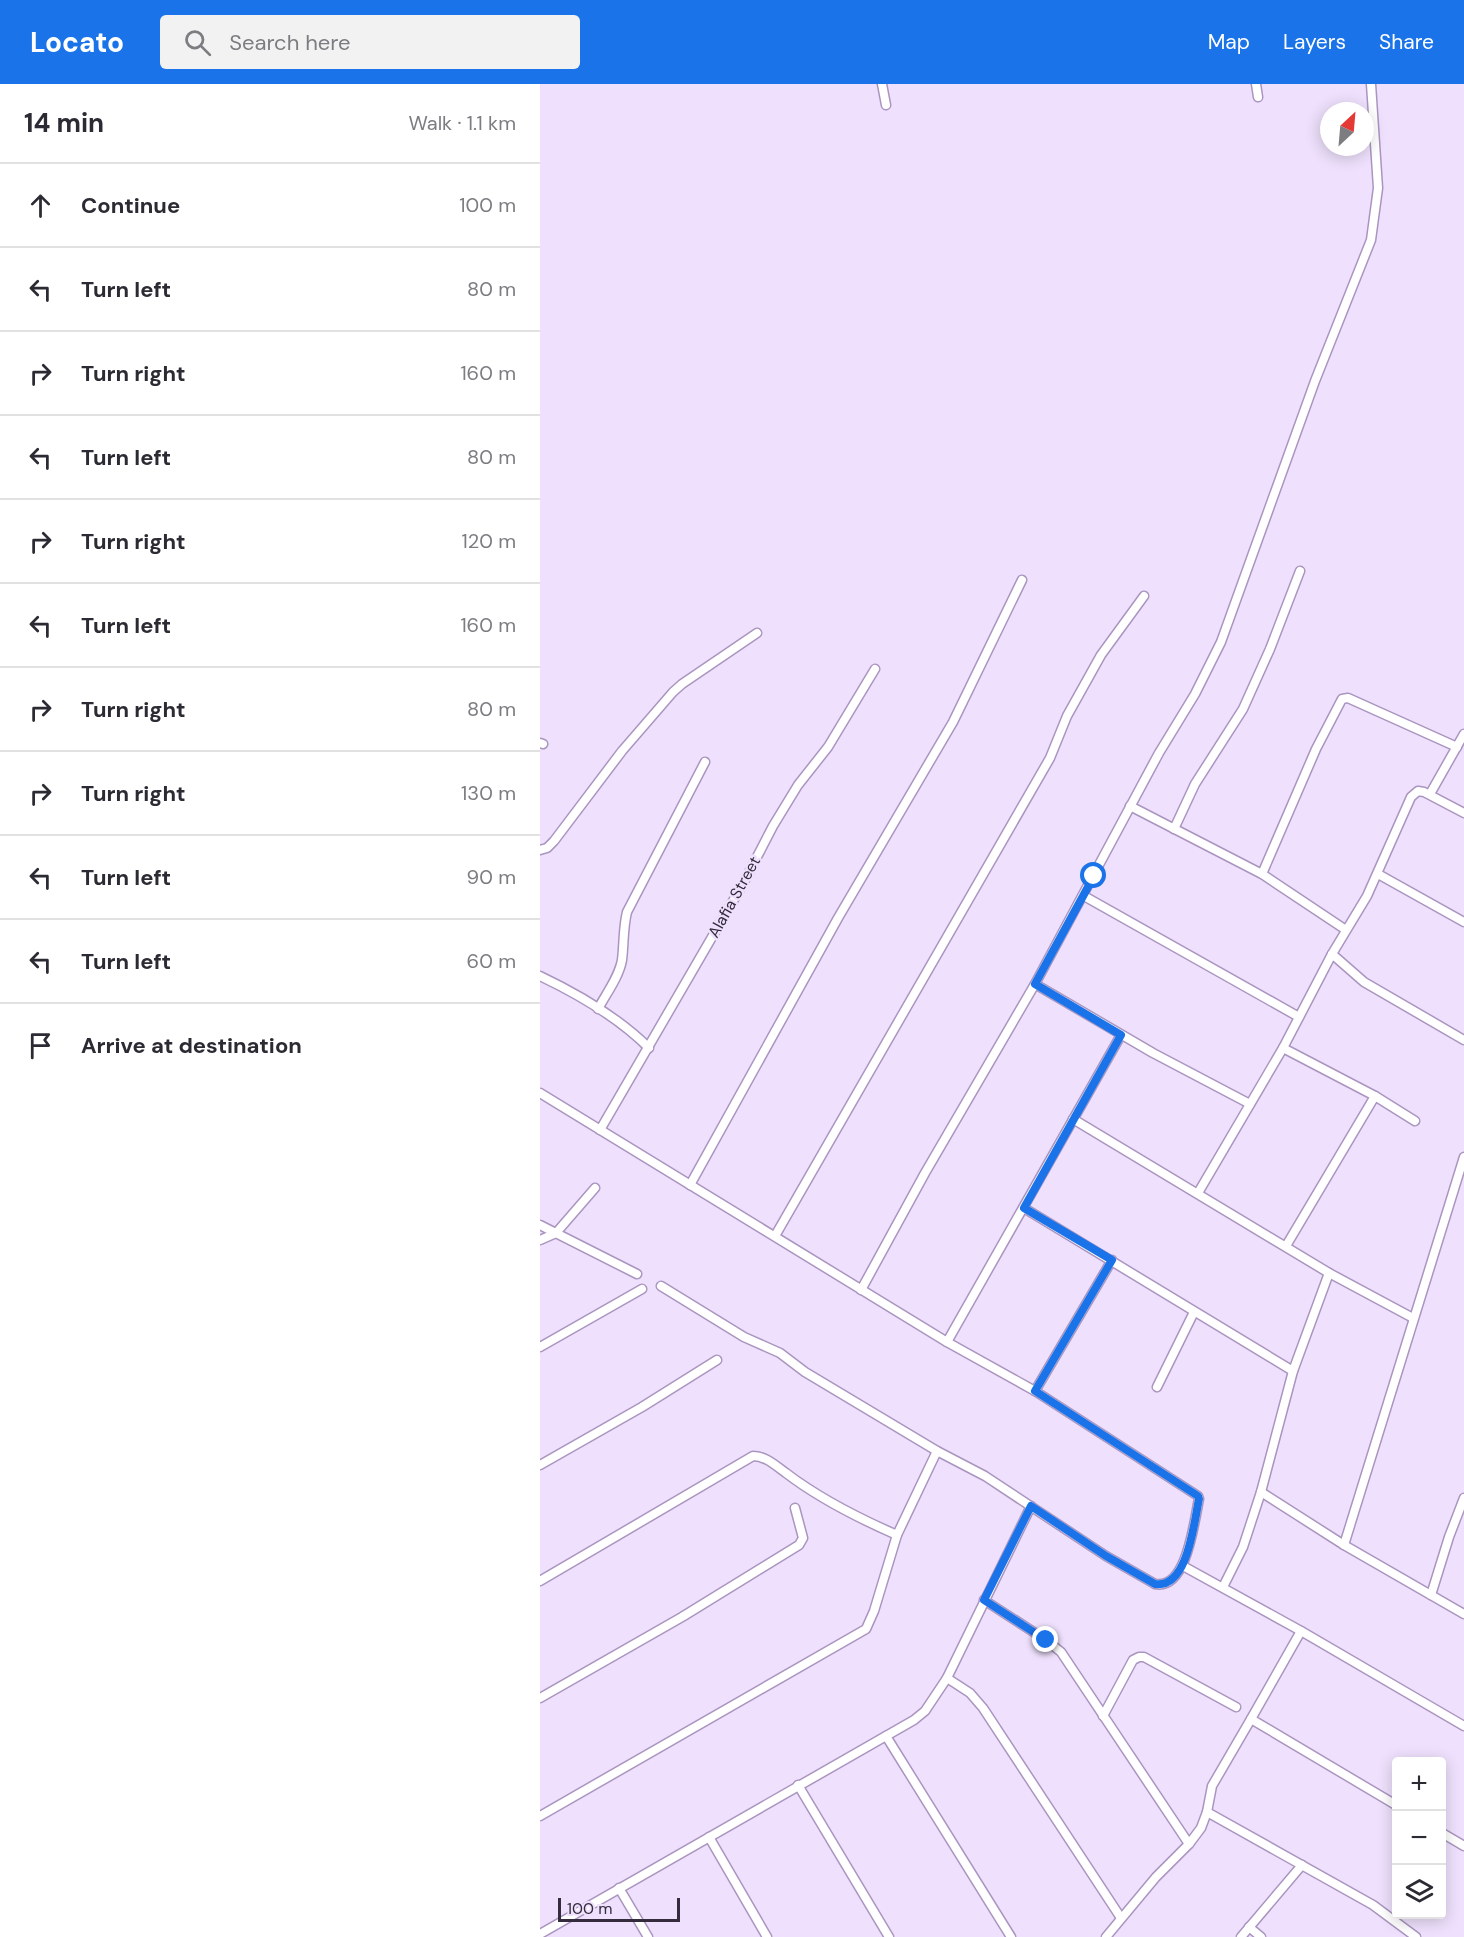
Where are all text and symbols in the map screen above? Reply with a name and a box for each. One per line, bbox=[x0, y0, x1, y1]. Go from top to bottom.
search box bbox=[160, 15, 580, 69]
text: Locato bbox=[30, 24, 124, 61]
icon: search bbox=[181, 26, 214, 59]
text: Search here bbox=[229, 28, 351, 57]
text: Map bbox=[1208, 28, 1250, 56]
text: Layers bbox=[1283, 28, 1346, 56]
text: Share bbox=[1379, 28, 1434, 56]
north arrow bbox=[1320, 102, 1374, 156]
text: 14 min bbox=[24, 106, 104, 140]
text: Walk · 1.1 km bbox=[408, 110, 516, 136]
icon: ahead bbox=[24, 189, 57, 222]
text: Continue bbox=[81, 191, 180, 220]
text: 100 m bbox=[459, 192, 516, 218]
icon: left bbox=[24, 273, 57, 306]
text: Turn left bbox=[81, 275, 171, 304]
text: 80 m bbox=[467, 276, 516, 302]
icon: right bbox=[24, 357, 57, 390]
text: Turn right bbox=[81, 359, 186, 388]
text: 160 m bbox=[460, 360, 516, 386]
icon: left bbox=[24, 441, 57, 474]
text: Turn left bbox=[81, 443, 171, 472]
text: 80 m bbox=[467, 444, 516, 470]
icon: right bbox=[24, 525, 57, 558]
text: Turn right bbox=[81, 527, 186, 556]
text: 120 m bbox=[462, 528, 516, 554]
icon: left bbox=[24, 609, 57, 642]
text: Turn left bbox=[81, 611, 171, 640]
text: 160 m bbox=[460, 612, 516, 638]
icon: right bbox=[24, 693, 57, 726]
text: Turn right bbox=[81, 695, 186, 724]
text: 80 m bbox=[467, 696, 516, 722]
icon: right bbox=[24, 777, 57, 810]
text: Turn right bbox=[81, 779, 186, 808]
text: 130 m bbox=[461, 780, 516, 806]
street label: Alafia Street bbox=[703, 852, 765, 942]
icon: left bbox=[24, 861, 57, 894]
route start bbox=[1080, 862, 1106, 888]
text: Turn left bbox=[81, 863, 171, 892]
text: 90 m bbox=[467, 864, 516, 890]
icon: left bbox=[24, 945, 57, 978]
text: Turn left bbox=[81, 947, 171, 976]
text: 60 m bbox=[467, 948, 516, 974]
icon: arrive bbox=[24, 1029, 57, 1062]
text: Arrive at destination bbox=[81, 1031, 302, 1060]
route end bbox=[1032, 1626, 1058, 1652]
map controls bbox=[1392, 1757, 1446, 1919]
button: + bbox=[1392, 1757, 1446, 1811]
button: − bbox=[1392, 1811, 1446, 1865]
button: layers bbox=[1392, 1865, 1446, 1919]
scale bar bbox=[558, 1895, 680, 1922]
text: 100 m bbox=[567, 1898, 612, 1919]

